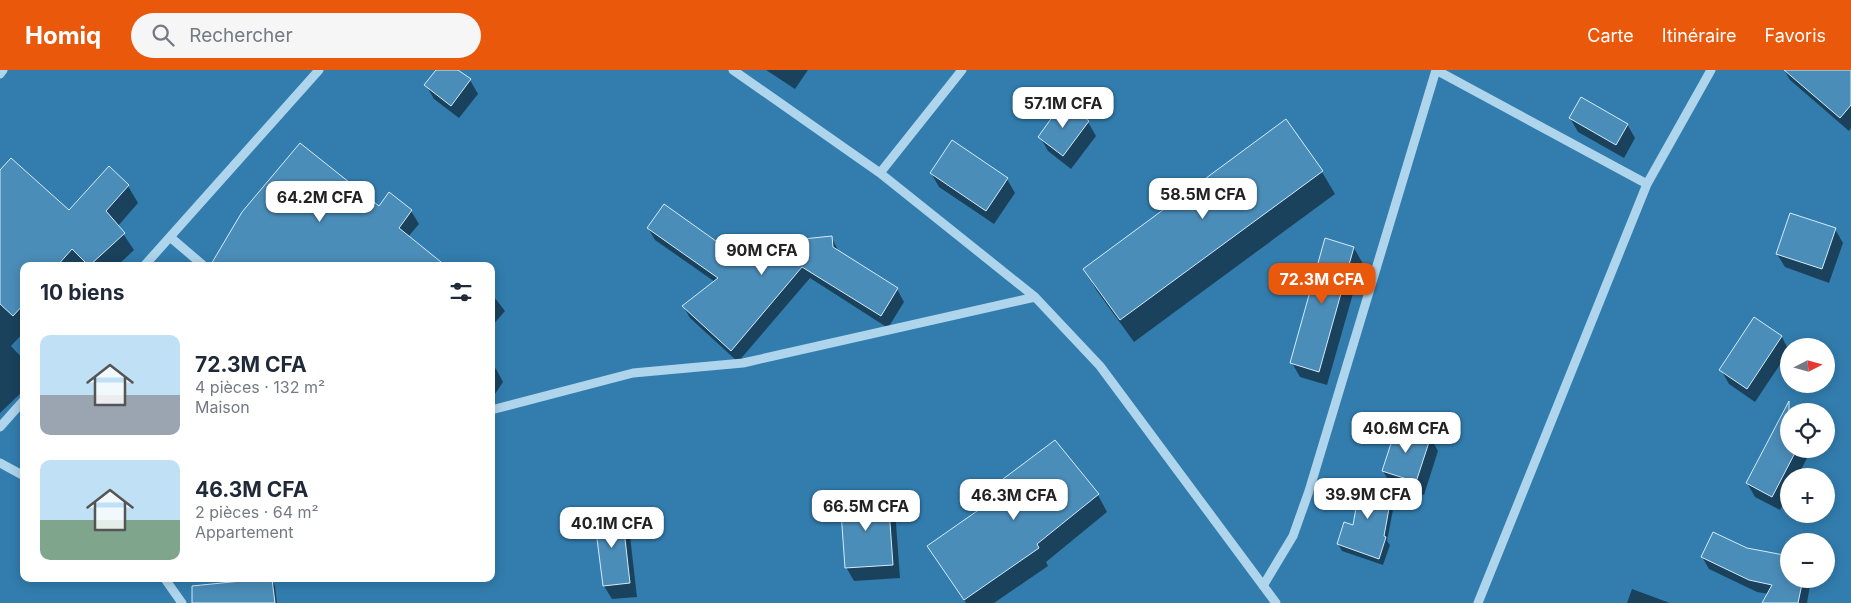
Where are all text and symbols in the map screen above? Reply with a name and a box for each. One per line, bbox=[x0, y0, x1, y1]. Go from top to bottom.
search box bbox=[131, 13, 481, 58]
text: Homiq bbox=[25, 21, 101, 50]
icon: search bbox=[149, 21, 177, 49]
text: Rechercher bbox=[189, 24, 293, 47]
text: Carte bbox=[1587, 25, 1634, 46]
text: Itinéraire bbox=[1662, 25, 1736, 46]
text: Favoris bbox=[1764, 25, 1826, 46]
pin: 57.1M CFA bbox=[1006, 87, 1120, 129]
text: 57.1M CFA bbox=[1024, 93, 1102, 113]
pin: 58.5M CFA bbox=[1146, 178, 1260, 220]
pin: 64.2M CFA bbox=[263, 180, 377, 223]
text: 58.5M CFA bbox=[1160, 184, 1246, 204]
text: 64.2M CFA bbox=[277, 187, 363, 207]
pin: 90M CFA bbox=[716, 234, 808, 276]
text: 90M CFA bbox=[726, 240, 798, 260]
pin: 72.3M CFA bbox=[1265, 262, 1379, 305]
text: 72.3M CFA bbox=[1279, 269, 1365, 289]
icon: filters bbox=[447, 278, 475, 306]
text: 10 biens bbox=[40, 280, 124, 305]
north arrow bbox=[1780, 338, 1835, 392]
map controls bbox=[1780, 338, 1835, 588]
text: 72.3M CFA bbox=[195, 352, 307, 377]
icon: home bbox=[80, 355, 140, 415]
text: 4 pièces · 132 m² bbox=[195, 377, 325, 397]
text: Maison bbox=[195, 397, 250, 417]
button: locate bbox=[1780, 403, 1835, 458]
pin: 40.6M CFA bbox=[1349, 412, 1463, 454]
text: 40.6M CFA bbox=[1363, 418, 1449, 438]
button: + bbox=[1780, 468, 1835, 523]
text: 46.3M CFA bbox=[195, 477, 308, 502]
pin: 46.3M CFA bbox=[957, 478, 1071, 521]
pin: 39.9M CFA bbox=[1311, 478, 1425, 520]
icon: home bbox=[80, 480, 140, 540]
text: 39.9M CFA bbox=[1325, 484, 1411, 504]
text: 46.3M CFA bbox=[971, 485, 1057, 505]
pin: 66.5M CFA bbox=[809, 490, 923, 532]
text: 66.5M CFA bbox=[823, 496, 909, 516]
text: 2 pièces · 64 m² bbox=[195, 502, 319, 522]
pin: 40.1M CFA bbox=[555, 506, 669, 549]
text: 40.1M CFA bbox=[571, 513, 653, 533]
text: Appartement bbox=[195, 522, 293, 542]
button: − bbox=[1780, 533, 1835, 588]

